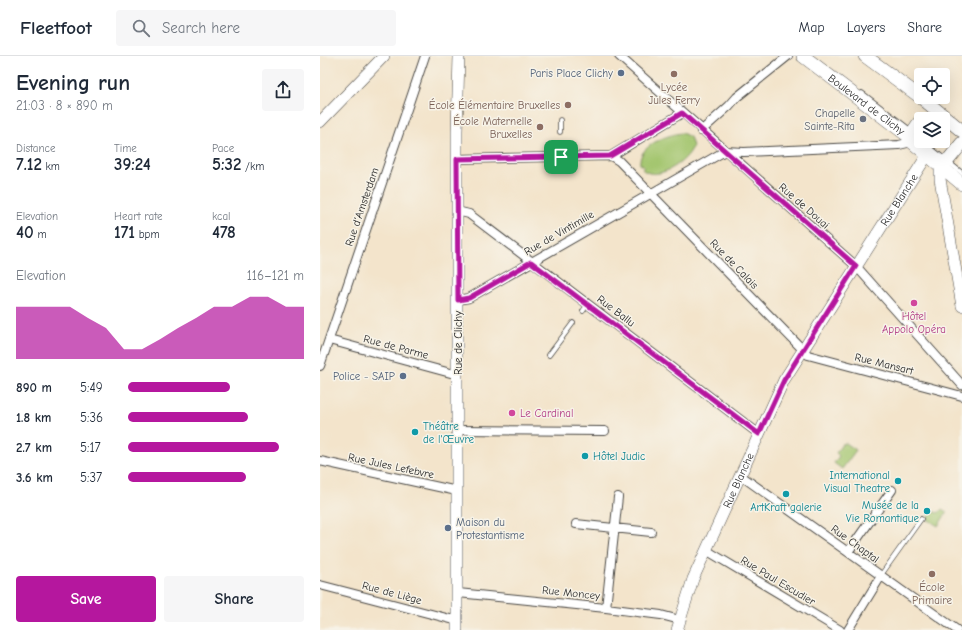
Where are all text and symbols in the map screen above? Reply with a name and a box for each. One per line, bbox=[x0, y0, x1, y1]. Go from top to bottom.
search box bbox=[116, 10, 396, 46]
text: Fleetfoot bbox=[20, 17, 92, 39]
icon: search bbox=[130, 17, 152, 39]
text: Search here bbox=[162, 19, 240, 37]
text: Map bbox=[798, 19, 825, 36]
text: Layers bbox=[847, 19, 885, 36]
text: Share bbox=[907, 19, 942, 36]
place label: Paris Place Clichy bbox=[530, 67, 613, 80]
marker: Paris Place Clichy bbox=[616, 68, 626, 78]
map controls bbox=[914, 68, 950, 148]
button: locate bbox=[914, 68, 950, 104]
button: share bbox=[262, 69, 304, 111]
marker: Lycée Jules Ferry bbox=[669, 69, 679, 79]
text: Evening run bbox=[16, 70, 130, 96]
street label: Boulevard de Clichy bbox=[826, 71, 908, 138]
place label: Lycée Jules Ferry bbox=[648, 81, 700, 107]
text: 21:03 · 8 × 890 m bbox=[16, 98, 113, 113]
place label: École Élémentaire Bruxelles bbox=[429, 98, 560, 112]
marker: École Élémentaire Bruxelles bbox=[563, 100, 573, 110]
place label: Chapelle Sainte-Rita bbox=[804, 107, 855, 133]
button: layers bbox=[914, 112, 950, 148]
place label: École Maternelle Bruxelles bbox=[453, 114, 532, 141]
marker: Chapelle Sainte-Rita bbox=[858, 114, 868, 124]
marker: École Maternelle Bruxelles bbox=[535, 122, 545, 132]
pin bbox=[544, 140, 578, 174]
text: Distance bbox=[16, 142, 55, 155]
text: Time bbox=[114, 142, 137, 155]
text: Pace bbox=[212, 142, 234, 155]
icon: arrive bbox=[550, 146, 572, 168]
text: 7.12 bbox=[16, 155, 42, 174]
text: 39:24 bbox=[114, 155, 151, 174]
text: 5:32 bbox=[212, 155, 241, 174]
text: km bbox=[42, 160, 60, 173]
text: /km bbox=[241, 160, 264, 173]
street label: Rue d'Amsterdam bbox=[342, 166, 382, 248]
street label: Rue Blanche bbox=[877, 171, 920, 228]
street label: Rue de Douai bbox=[776, 180, 832, 232]
street label: Rue de Vintimille bbox=[522, 208, 597, 258]
text: Elevation bbox=[16, 210, 58, 223]
text: Heart rate bbox=[114, 210, 163, 223]
text: kcal bbox=[212, 210, 230, 223]
text: 40 bbox=[16, 223, 34, 242]
text: 171 bbox=[114, 223, 135, 242]
text: 478 bbox=[212, 223, 236, 242]
text: m bbox=[34, 228, 46, 241]
text: bpm bbox=[135, 228, 160, 241]
street label: Rue de Calais bbox=[707, 236, 761, 292]
text: Elevation bbox=[16, 268, 66, 283]
text: 116–121 m bbox=[247, 268, 304, 283]
street label: Rue Ballu bbox=[594, 292, 638, 330]
marker: Hôtel Appolo Opéra bbox=[909, 298, 919, 308]
place label: Hôtel Appolo Opéra bbox=[882, 310, 946, 336]
street label: Rue de Clichy bbox=[452, 311, 465, 375]
street label: Rue de Parme bbox=[362, 332, 430, 362]
street label: Rue Mansart bbox=[853, 350, 916, 378]
place label: Police - SAIP bbox=[333, 370, 395, 383]
marker: Police - SAIP bbox=[398, 371, 408, 381]
text: 890 m bbox=[16, 380, 52, 395]
text: 5:49 bbox=[80, 380, 103, 395]
place label: Le Cardinal bbox=[520, 407, 573, 420]
marker: Le Cardinal bbox=[507, 408, 517, 418]
text: 1.8 km bbox=[16, 410, 51, 425]
text: 5:36 bbox=[80, 410, 103, 425]
place label: Théâtre de l'Œuvre bbox=[423, 420, 475, 446]
marker: Théâtre de l'Œuvre bbox=[410, 427, 420, 437]
text: 2.7 km bbox=[16, 440, 52, 455]
text: 5:17 bbox=[80, 440, 101, 455]
place label: Hôtel Judic bbox=[593, 450, 646, 463]
street label: Rue Blanche bbox=[720, 450, 757, 510]
street label: Rue Jules Lefebvre bbox=[347, 451, 436, 482]
marker: Hôtel Judic bbox=[580, 451, 590, 461]
place label: International Visual Theatre bbox=[824, 469, 890, 495]
text: 3.6 km bbox=[16, 470, 53, 485]
text: 5:37 bbox=[80, 470, 102, 485]
marker: International Visual Theatre bbox=[893, 476, 903, 486]
marker: ArtKraft galerie bbox=[781, 489, 791, 499]
place label: Musée de la Vie Romantique bbox=[846, 499, 919, 525]
place label: ArtKraft galerie bbox=[750, 501, 822, 514]
marker: Musée de la Vie Romantique bbox=[922, 506, 932, 516]
place label: Maison du Protestantisme bbox=[456, 516, 525, 542]
street label: Rue Chaptal bbox=[828, 522, 882, 566]
marker: Maison du Protestantisme bbox=[443, 523, 453, 533]
street label: Rue Paul Escudier bbox=[738, 554, 818, 609]
marker: École Primaire bbox=[927, 569, 937, 579]
button: Save bbox=[16, 576, 156, 622]
button: Share bbox=[164, 576, 304, 622]
street label: Rue de Liège bbox=[361, 579, 424, 607]
place label: École Primaire bbox=[912, 580, 952, 607]
street label: Rue Moncey bbox=[541, 583, 601, 603]

